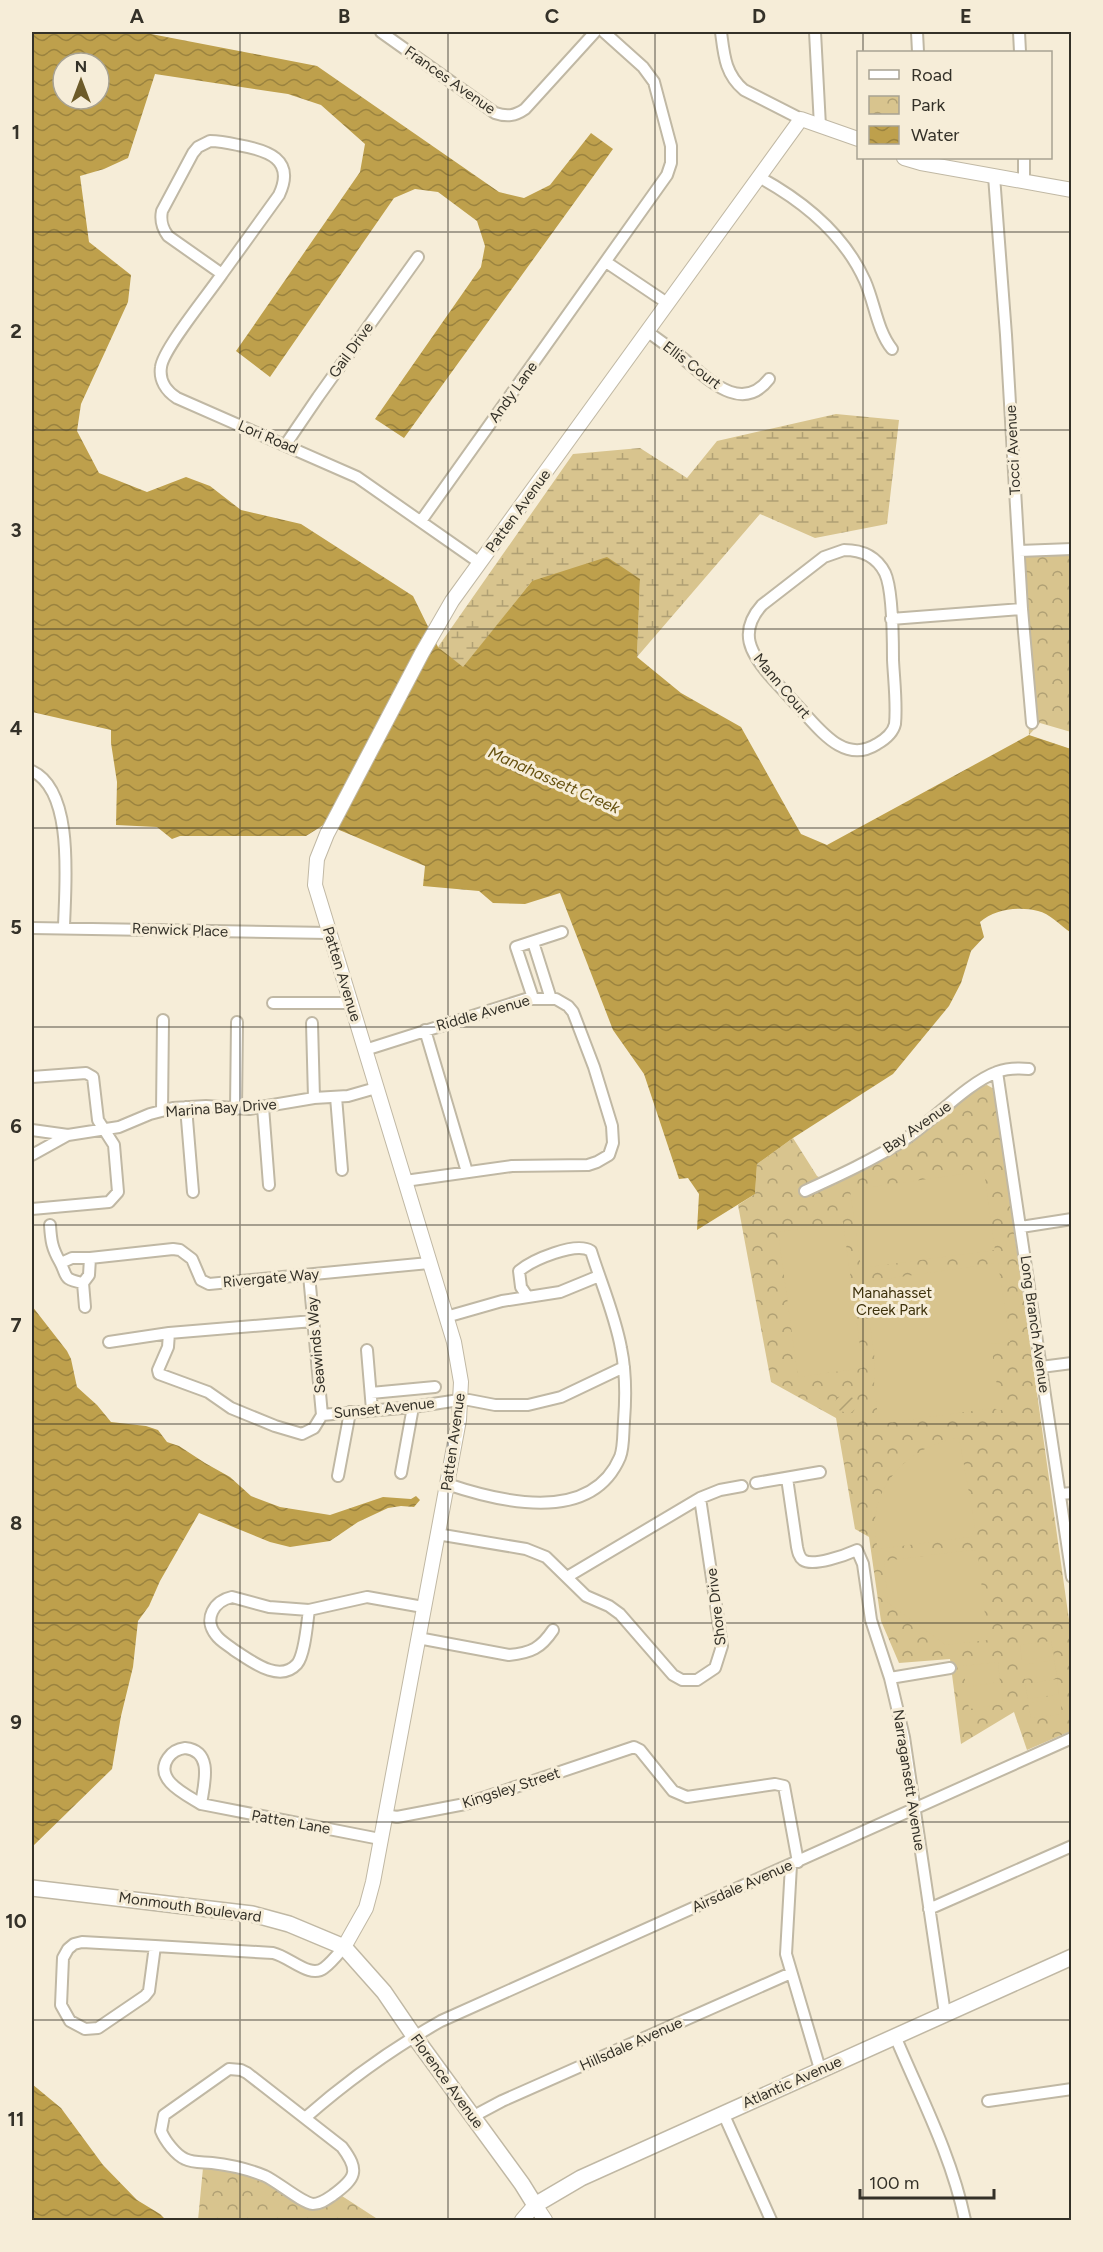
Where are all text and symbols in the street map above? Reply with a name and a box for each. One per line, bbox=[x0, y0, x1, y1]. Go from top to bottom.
text: A bbox=[130, 4, 145, 28]
text: B bbox=[338, 4, 350, 28]
text: C bbox=[545, 4, 559, 28]
text: D bbox=[752, 4, 766, 28]
text: E bbox=[960, 4, 972, 28]
street label: Frances Avenue bbox=[401, 42, 499, 118]
north arrow bbox=[51, 51, 111, 111]
legend bbox=[857, 51, 1052, 159]
text: N bbox=[75, 57, 87, 76]
text: Road bbox=[911, 64, 952, 86]
text: Park bbox=[911, 94, 946, 116]
text: 1 bbox=[12, 120, 20, 144]
text: Water bbox=[911, 124, 959, 146]
text: 2 bbox=[10, 319, 22, 343]
street label: Gail Drive bbox=[325, 319, 377, 381]
street label: Ellis Court bbox=[659, 337, 725, 393]
street label: Andy Lane bbox=[485, 358, 541, 426]
street label: Tocci Avenue bbox=[1002, 404, 1024, 496]
street label: Lori Road bbox=[235, 416, 301, 458]
street label: Patten Avenue bbox=[482, 466, 554, 556]
text: 3 bbox=[10, 518, 22, 542]
street label: Mann Court bbox=[750, 650, 815, 722]
text: 4 bbox=[10, 716, 23, 740]
water label: Manahassett Creek bbox=[485, 742, 624, 818]
text: 5 bbox=[10, 915, 22, 939]
street label: Renwick Place bbox=[132, 919, 228, 941]
street label: Patten Avenue bbox=[319, 924, 365, 1024]
street label: Riddle Avenue bbox=[434, 991, 532, 1035]
street label: Marina Bay Drive bbox=[165, 1095, 277, 1121]
street label: Bay Avenue bbox=[879, 1097, 955, 1157]
text: 6 bbox=[10, 1114, 22, 1138]
street label: Long Branch Avenue bbox=[1016, 1254, 1054, 1394]
street label: Rivergate Way bbox=[222, 1265, 320, 1291]
park label: Manahasset Creek Park bbox=[852, 1284, 932, 1319]
street label: Seawinds Way bbox=[303, 1296, 329, 1394]
text: 7 bbox=[10, 1313, 22, 1337]
street label: Patten Avenue bbox=[437, 1392, 469, 1492]
street label: Sunset Avenue bbox=[333, 1394, 435, 1422]
text: 8 bbox=[10, 1511, 22, 1535]
street label: Shore Drive bbox=[702, 1567, 730, 1647]
street label: Narragansett Avenue bbox=[889, 1708, 929, 1852]
text: 9 bbox=[10, 1710, 22, 1734]
street label: Kingsley Street bbox=[460, 1764, 562, 1812]
street label: Patten Lane bbox=[250, 1806, 332, 1838]
street label: Airsdale Avenue bbox=[689, 1856, 795, 1916]
street label: Monmouth Boulevard bbox=[117, 1888, 263, 1926]
text: 10 bbox=[5, 1909, 27, 1933]
street label: Hillsdale Avenue bbox=[577, 2013, 685, 2075]
street label: Florence Avenue bbox=[407, 2030, 487, 2132]
street label: Atlantic Avenue bbox=[740, 2052, 844, 2112]
text: 11 bbox=[8, 2107, 24, 2131]
scale bar bbox=[860, 2162, 994, 2200]
text: 100 m bbox=[869, 2172, 919, 2194]

